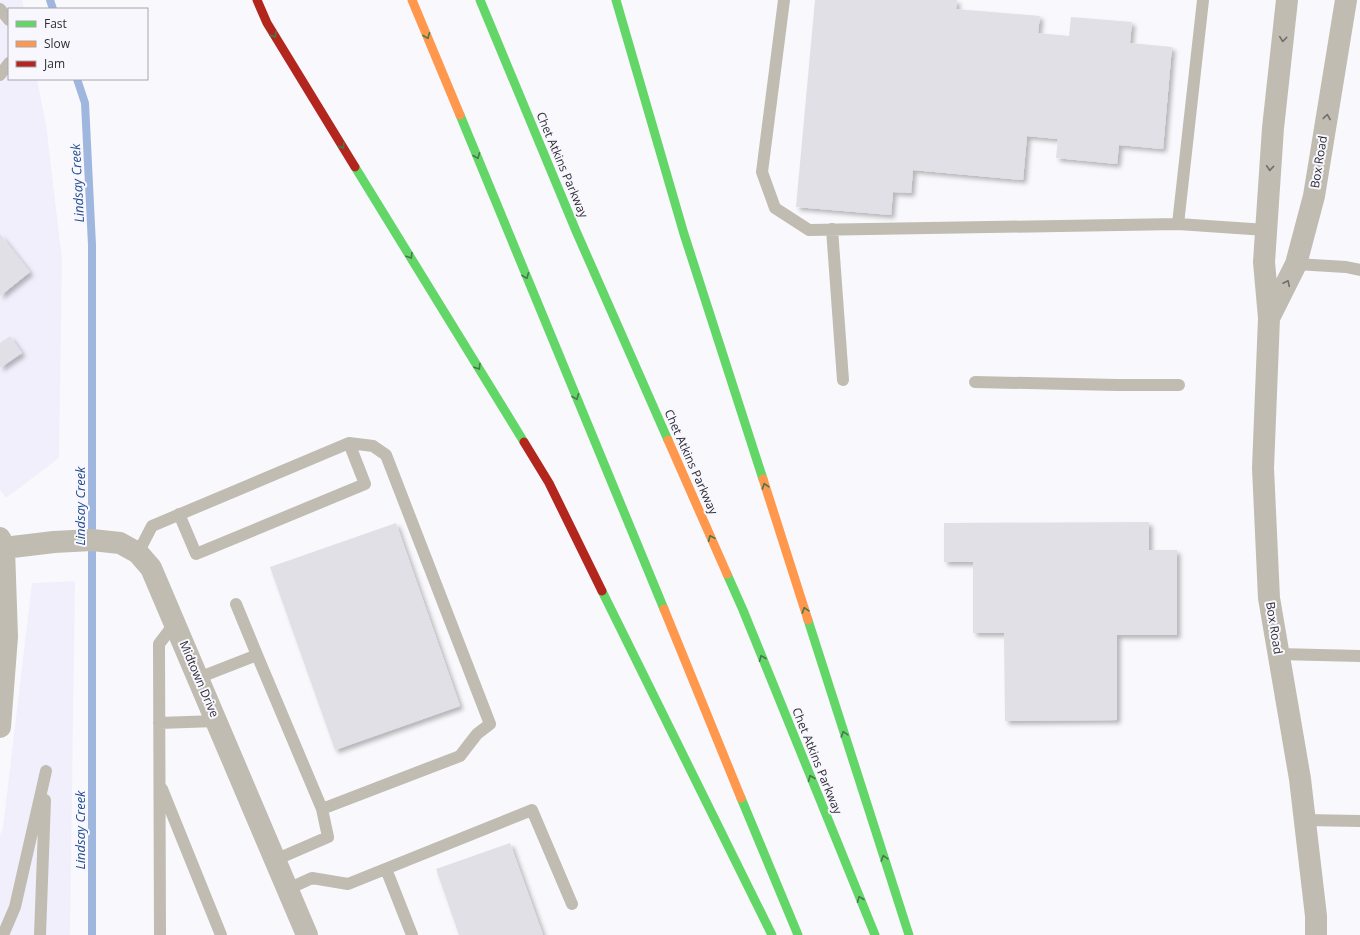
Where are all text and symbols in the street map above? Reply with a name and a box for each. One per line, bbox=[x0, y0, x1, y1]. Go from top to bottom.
legend bbox=[8, 8, 148, 80]
text: Fast bbox=[44, 15, 67, 32]
one-way arrow bbox=[269, 31, 277, 38]
one-way arrow bbox=[422, 32, 430, 40]
text: Slow bbox=[44, 35, 71, 52]
one-way arrow bbox=[1278, 36, 1287, 42]
text: Jam bbox=[43, 55, 65, 72]
street label: Chet Atkins Parkway bbox=[532, 109, 593, 221]
one-way arrow bbox=[1322, 114, 1331, 120]
street label: Box Road bbox=[1306, 134, 1331, 189]
water label: Lindsay Creek bbox=[66, 142, 88, 223]
one-way arrow bbox=[338, 142, 345, 149]
one-way arrow bbox=[472, 153, 480, 160]
one-way arrow bbox=[1266, 165, 1275, 171]
one-way arrow bbox=[406, 252, 413, 259]
one-way arrow bbox=[521, 272, 529, 280]
one-way arrow bbox=[1282, 280, 1289, 287]
one-way arrow bbox=[474, 363, 481, 370]
one-way arrow bbox=[571, 393, 579, 400]
street label: Chet Atkins Parkway bbox=[661, 406, 723, 518]
water label: Lindsay Creek bbox=[71, 466, 89, 545]
one-way arrow bbox=[761, 483, 770, 490]
one-way arrow bbox=[708, 535, 716, 543]
street label: Box Road bbox=[1262, 600, 1287, 655]
one-way arrow bbox=[801, 607, 809, 614]
street label: Midtown Drive bbox=[176, 638, 223, 720]
one-way arrow bbox=[759, 655, 767, 662]
street label: Chet Atkins Parkway bbox=[788, 705, 847, 818]
one-way arrow bbox=[840, 731, 849, 738]
one-way arrow bbox=[808, 775, 816, 782]
water label: Lindsay Creek bbox=[71, 790, 89, 869]
one-way arrow bbox=[880, 855, 889, 862]
one-way arrow bbox=[857, 895, 865, 903]

